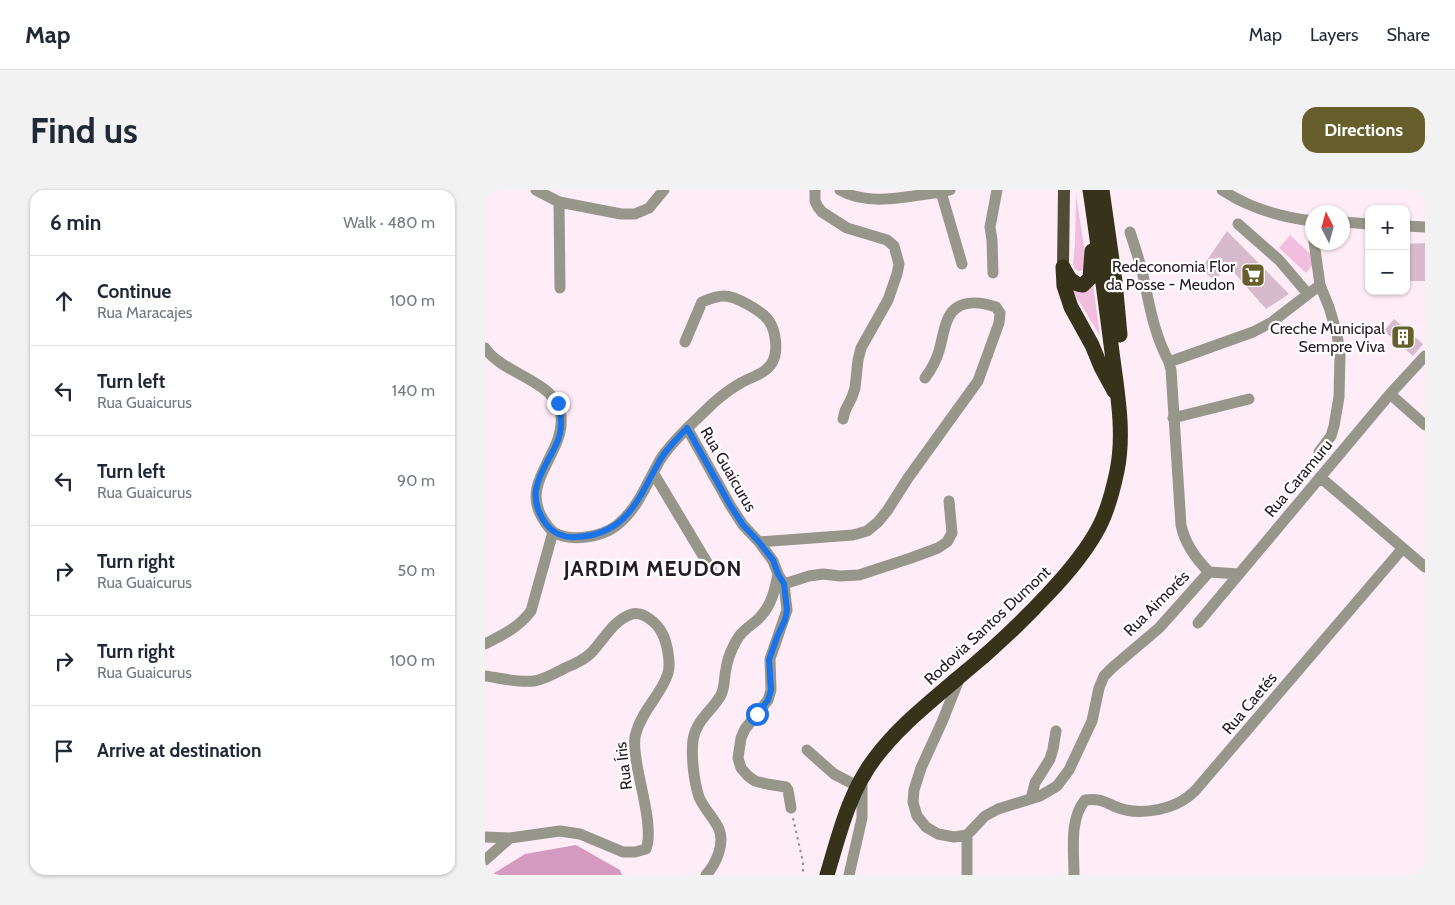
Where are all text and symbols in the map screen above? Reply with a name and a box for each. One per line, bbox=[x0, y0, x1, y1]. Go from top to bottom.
text: Map bbox=[25, 20, 71, 49]
text: Map bbox=[1249, 24, 1282, 46]
text: Layers bbox=[1310, 24, 1359, 46]
text: Share bbox=[1387, 24, 1430, 46]
button: Directions bbox=[1302, 107, 1425, 153]
text: Find us bbox=[30, 109, 138, 152]
north arrow bbox=[1305, 205, 1350, 250]
map controls bbox=[1365, 205, 1410, 295]
button: + bbox=[1365, 205, 1410, 250]
text: 6 min bbox=[50, 210, 101, 235]
text: Walk · 480 m bbox=[343, 213, 435, 232]
button: − bbox=[1365, 250, 1410, 295]
place label: Redeconomia Flor da Posse - Meudon bbox=[1106, 257, 1236, 294]
supermarket icon: Redeconomia Flor da Posse - Meudon bbox=[1240, 262, 1266, 288]
text: Continue bbox=[97, 280, 171, 303]
icon: ahead bbox=[50, 287, 78, 315]
text: 100 m bbox=[390, 291, 435, 310]
text: Rua Maracajes bbox=[97, 303, 192, 322]
place label: Creche Municipal Sempre Viva bbox=[1270, 319, 1385, 356]
building icon: Creche Municipal Sempre Viva bbox=[1390, 324, 1416, 350]
text: Turn left bbox=[97, 370, 165, 393]
icon: left bbox=[50, 377, 78, 405]
text: 140 m bbox=[392, 381, 435, 400]
route end bbox=[547, 392, 570, 415]
text: Rua Guaicurus bbox=[97, 393, 192, 412]
street label: Rua Guaicurus bbox=[697, 423, 761, 515]
street label: Rua Caramuru bbox=[1261, 436, 1336, 521]
text: Turn left bbox=[97, 460, 165, 483]
icon: left bbox=[50, 467, 78, 495]
text: 90 m bbox=[397, 471, 435, 490]
text: Rua Guaicurus bbox=[97, 483, 192, 502]
text: Turn right bbox=[97, 550, 175, 573]
district label: JARDIM MEUDON bbox=[563, 556, 742, 581]
icon: right bbox=[50, 557, 78, 585]
text: 50 m bbox=[398, 561, 435, 580]
street label: Rodovia Santos Dumont bbox=[920, 562, 1055, 689]
street label: Rua Aimorés bbox=[1120, 566, 1193, 640]
text: Rua Guaicurus bbox=[97, 573, 192, 592]
text: Turn right bbox=[97, 640, 175, 663]
icon: right bbox=[50, 647, 78, 675]
text: 100 m bbox=[390, 651, 435, 670]
text: Rua Guaicurus bbox=[97, 663, 192, 682]
street label: Rua Caetés bbox=[1218, 668, 1281, 738]
route start bbox=[746, 703, 769, 726]
icon: arrive bbox=[50, 737, 78, 765]
text: Arrive at destination bbox=[97, 739, 261, 762]
street label: Rua Íris bbox=[611, 741, 636, 791]

